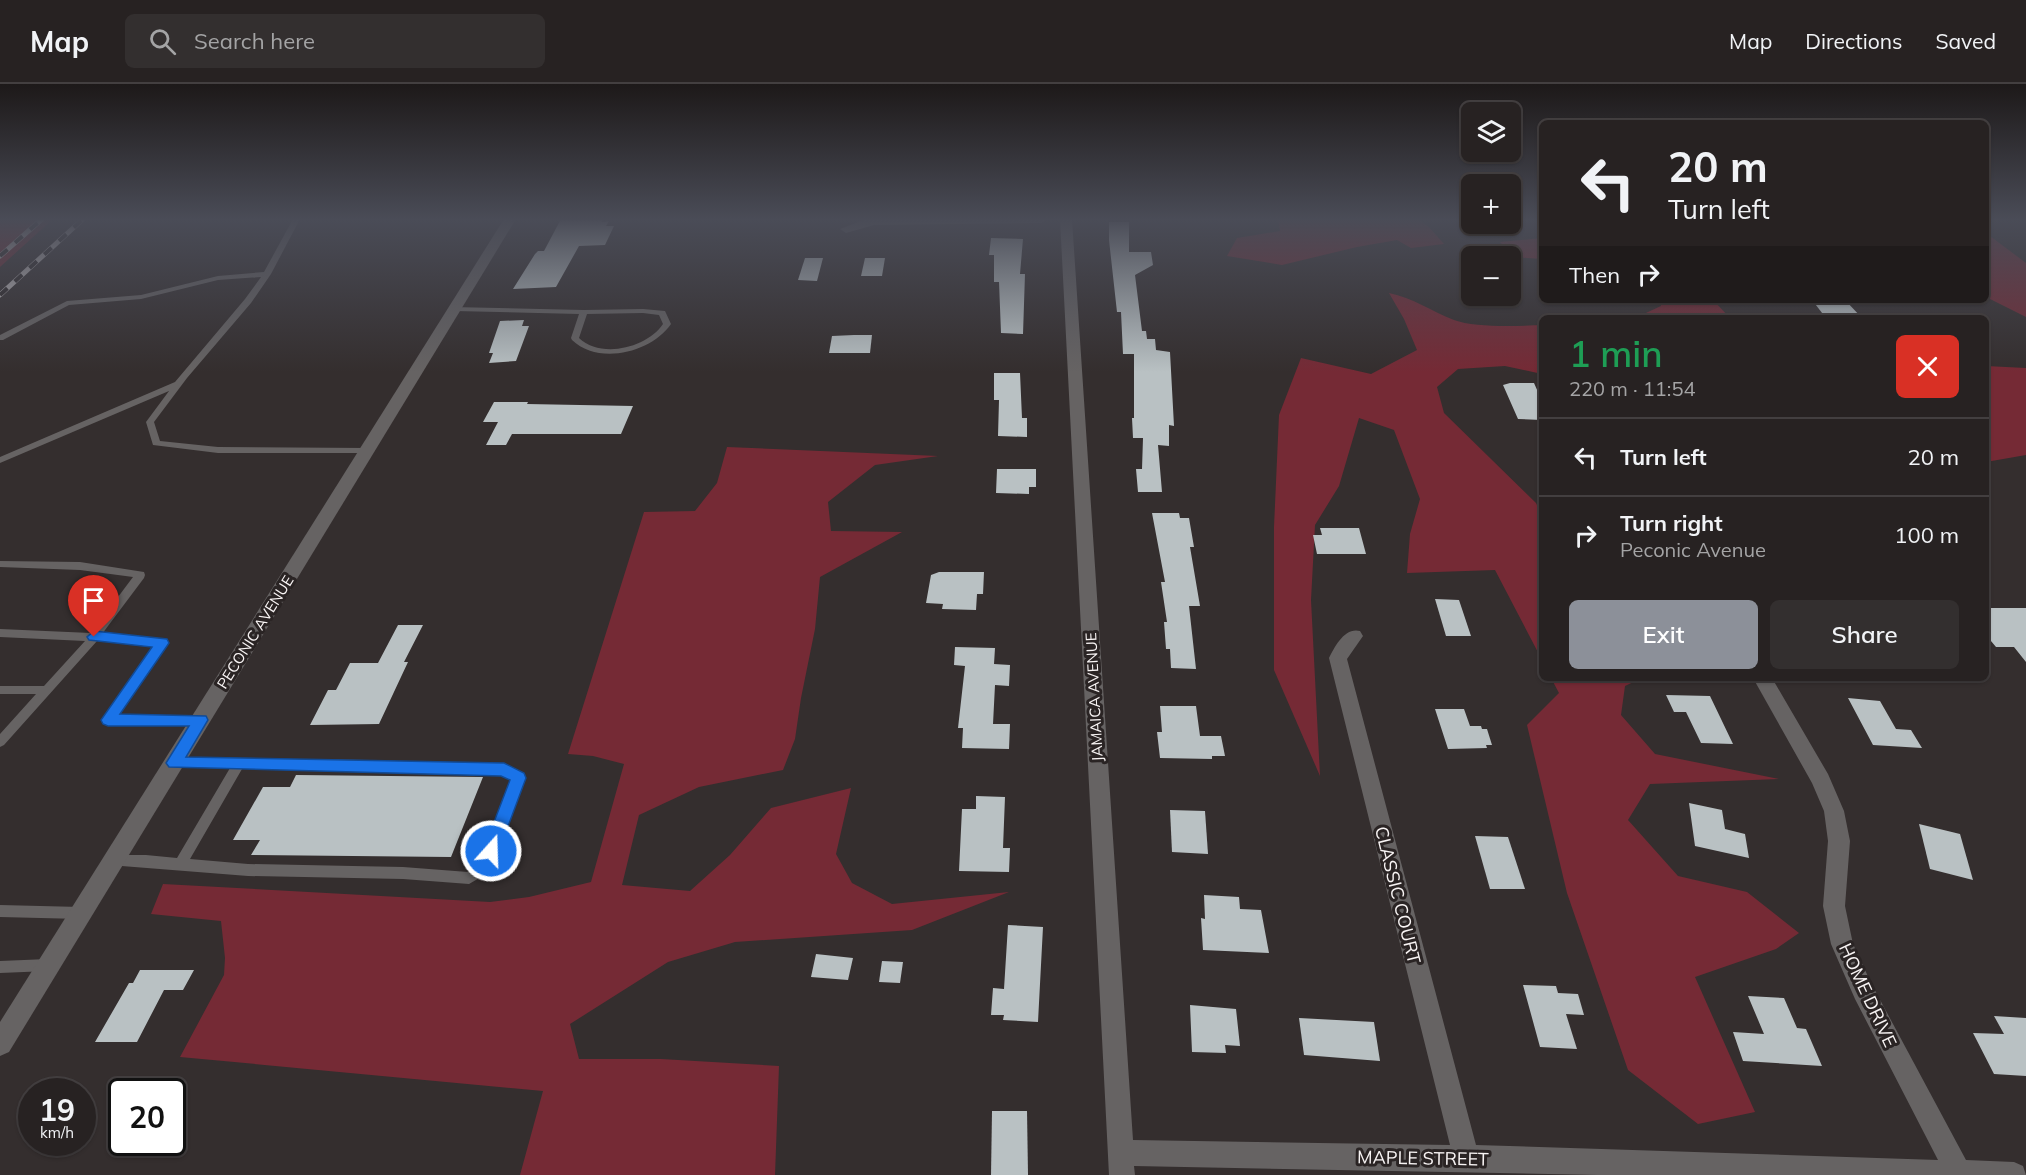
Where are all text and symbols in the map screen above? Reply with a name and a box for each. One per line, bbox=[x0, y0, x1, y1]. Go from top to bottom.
search box bbox=[125, 14, 545, 68]
text: Map bbox=[30, 24, 89, 59]
icon: search bbox=[146, 25, 179, 58]
text: Search here bbox=[194, 27, 315, 55]
text: Map bbox=[1729, 28, 1772, 54]
text: Directions bbox=[1805, 28, 1902, 54]
text: Saved bbox=[1935, 28, 1996, 54]
map controls bbox=[1461, 102, 1521, 306]
button: layers bbox=[1461, 102, 1521, 162]
text: 20 m bbox=[1668, 140, 1768, 193]
icon: left bbox=[1569, 144, 1647, 222]
button: + bbox=[1461, 174, 1521, 234]
text: Turn left bbox=[1668, 192, 1770, 226]
button: − bbox=[1461, 246, 1521, 306]
icon: right bbox=[1632, 258, 1665, 291]
text: Then bbox=[1569, 261, 1620, 289]
text: 1 min bbox=[1569, 331, 1663, 376]
button: close bbox=[1896, 335, 1959, 398]
text: 220 m · 11:54 bbox=[1569, 376, 1695, 401]
icon: left bbox=[1569, 441, 1602, 474]
text: Turn left bbox=[1620, 443, 1707, 471]
text: 20 m bbox=[1908, 443, 1959, 471]
text: Turn right bbox=[1620, 509, 1723, 537]
icon: right bbox=[1569, 519, 1602, 552]
text: 100 m bbox=[1894, 521, 1959, 549]
text: Peconic Avenue bbox=[1620, 537, 1766, 562]
street label: PECONIC AVENUE bbox=[213, 572, 298, 692]
pin bbox=[68, 575, 119, 637]
icon: arrive bbox=[77, 584, 110, 617]
button: Exit bbox=[1569, 600, 1758, 669]
button: Share bbox=[1770, 600, 1959, 669]
street label: JAMAICA AVENUE bbox=[1081, 632, 1107, 762]
position arrow bbox=[459, 819, 523, 883]
street label: CLASSIC COURT bbox=[1370, 824, 1426, 966]
street label: HOME DRIVE bbox=[1834, 939, 1902, 1051]
speed limit sign: 20 bbox=[108, 1078, 186, 1156]
text: 19 bbox=[39, 1091, 75, 1129]
text: km/h bbox=[40, 1123, 74, 1142]
street label: MAPLE STREET bbox=[1357, 1145, 1489, 1171]

